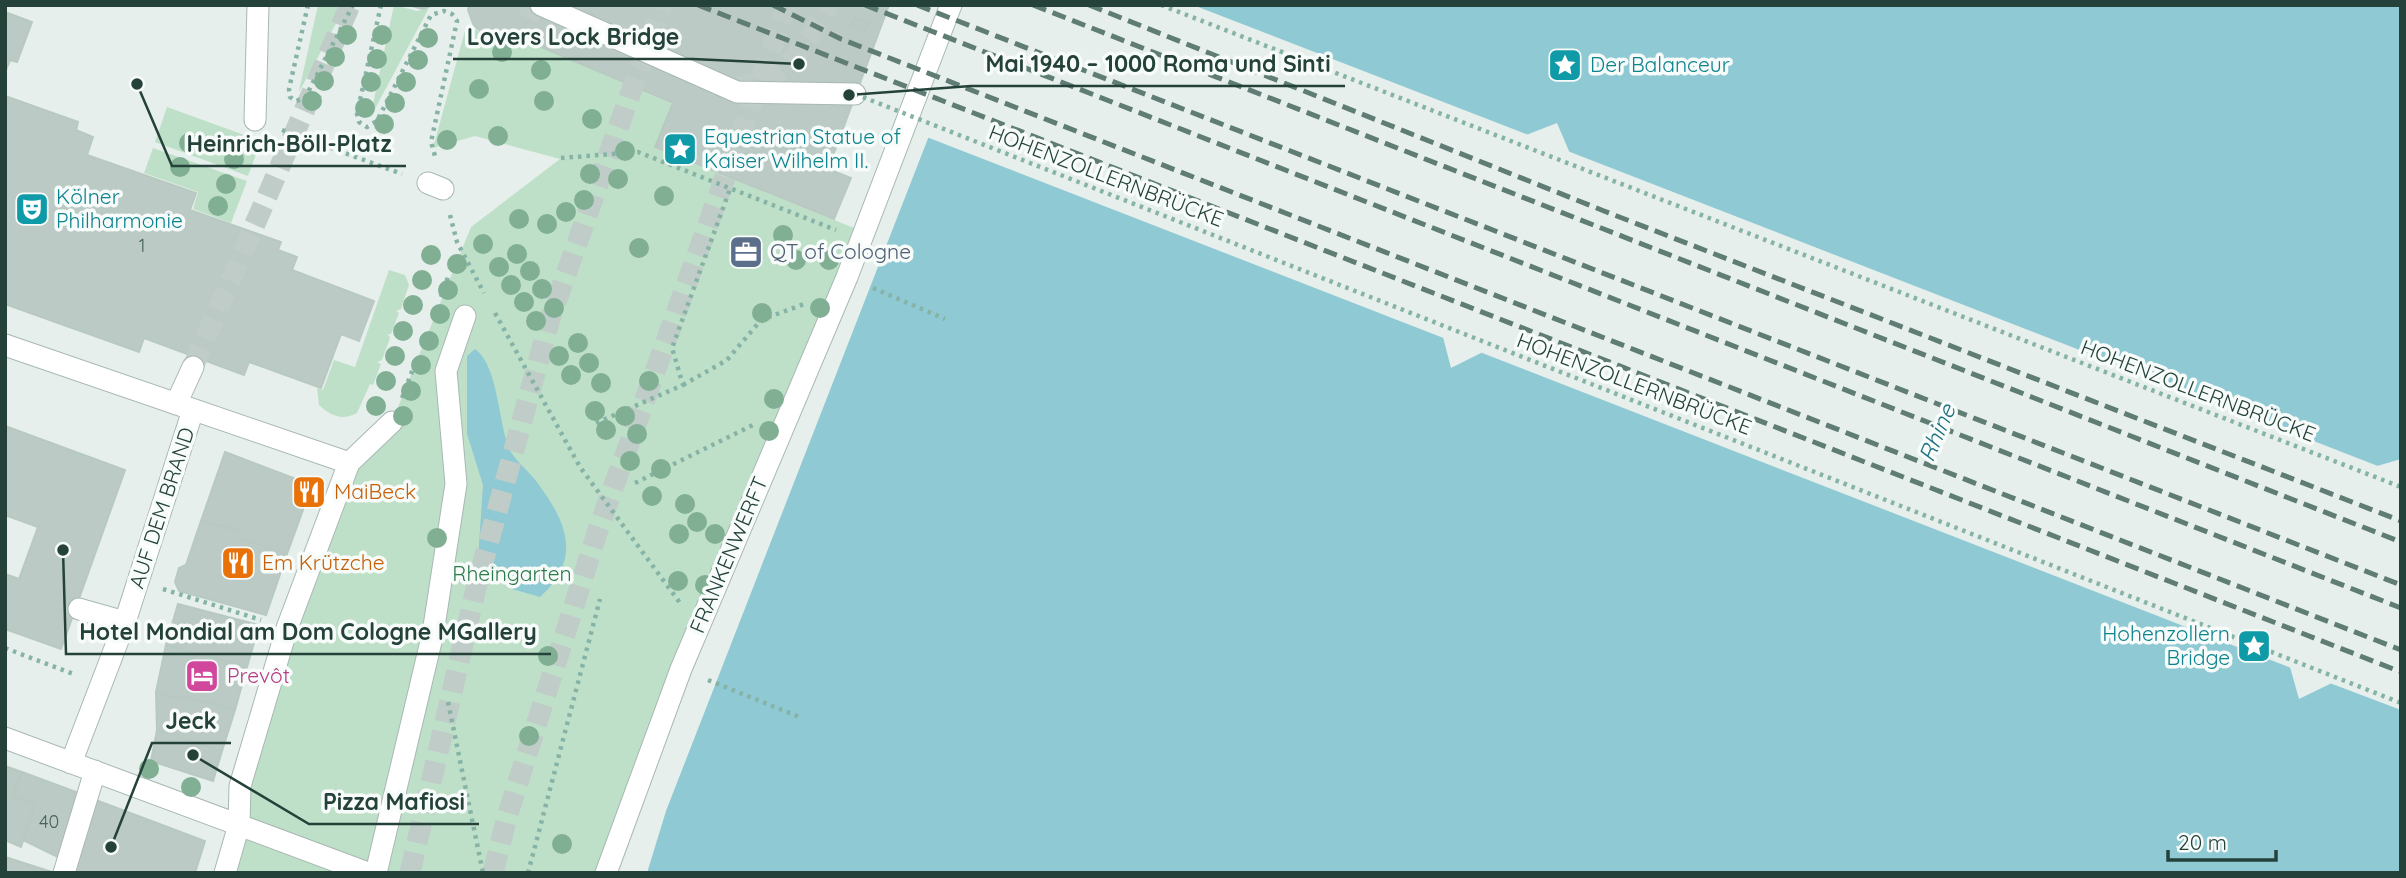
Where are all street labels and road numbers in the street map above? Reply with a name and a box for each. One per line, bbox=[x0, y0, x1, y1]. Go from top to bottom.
street label: HOHENZOLLERNBRÜCKE bbox=[985, 118, 1227, 232]
street label: HOHENZOLLERNBRÜCKE bbox=[1513, 326, 1755, 440]
street label: HOHENZOLLERNBRÜCKE bbox=[2077, 333, 2319, 447]
street label: AUF DEM BRAND bbox=[123, 424, 199, 592]
street label: FRANKENWERFT bbox=[683, 472, 773, 637]

